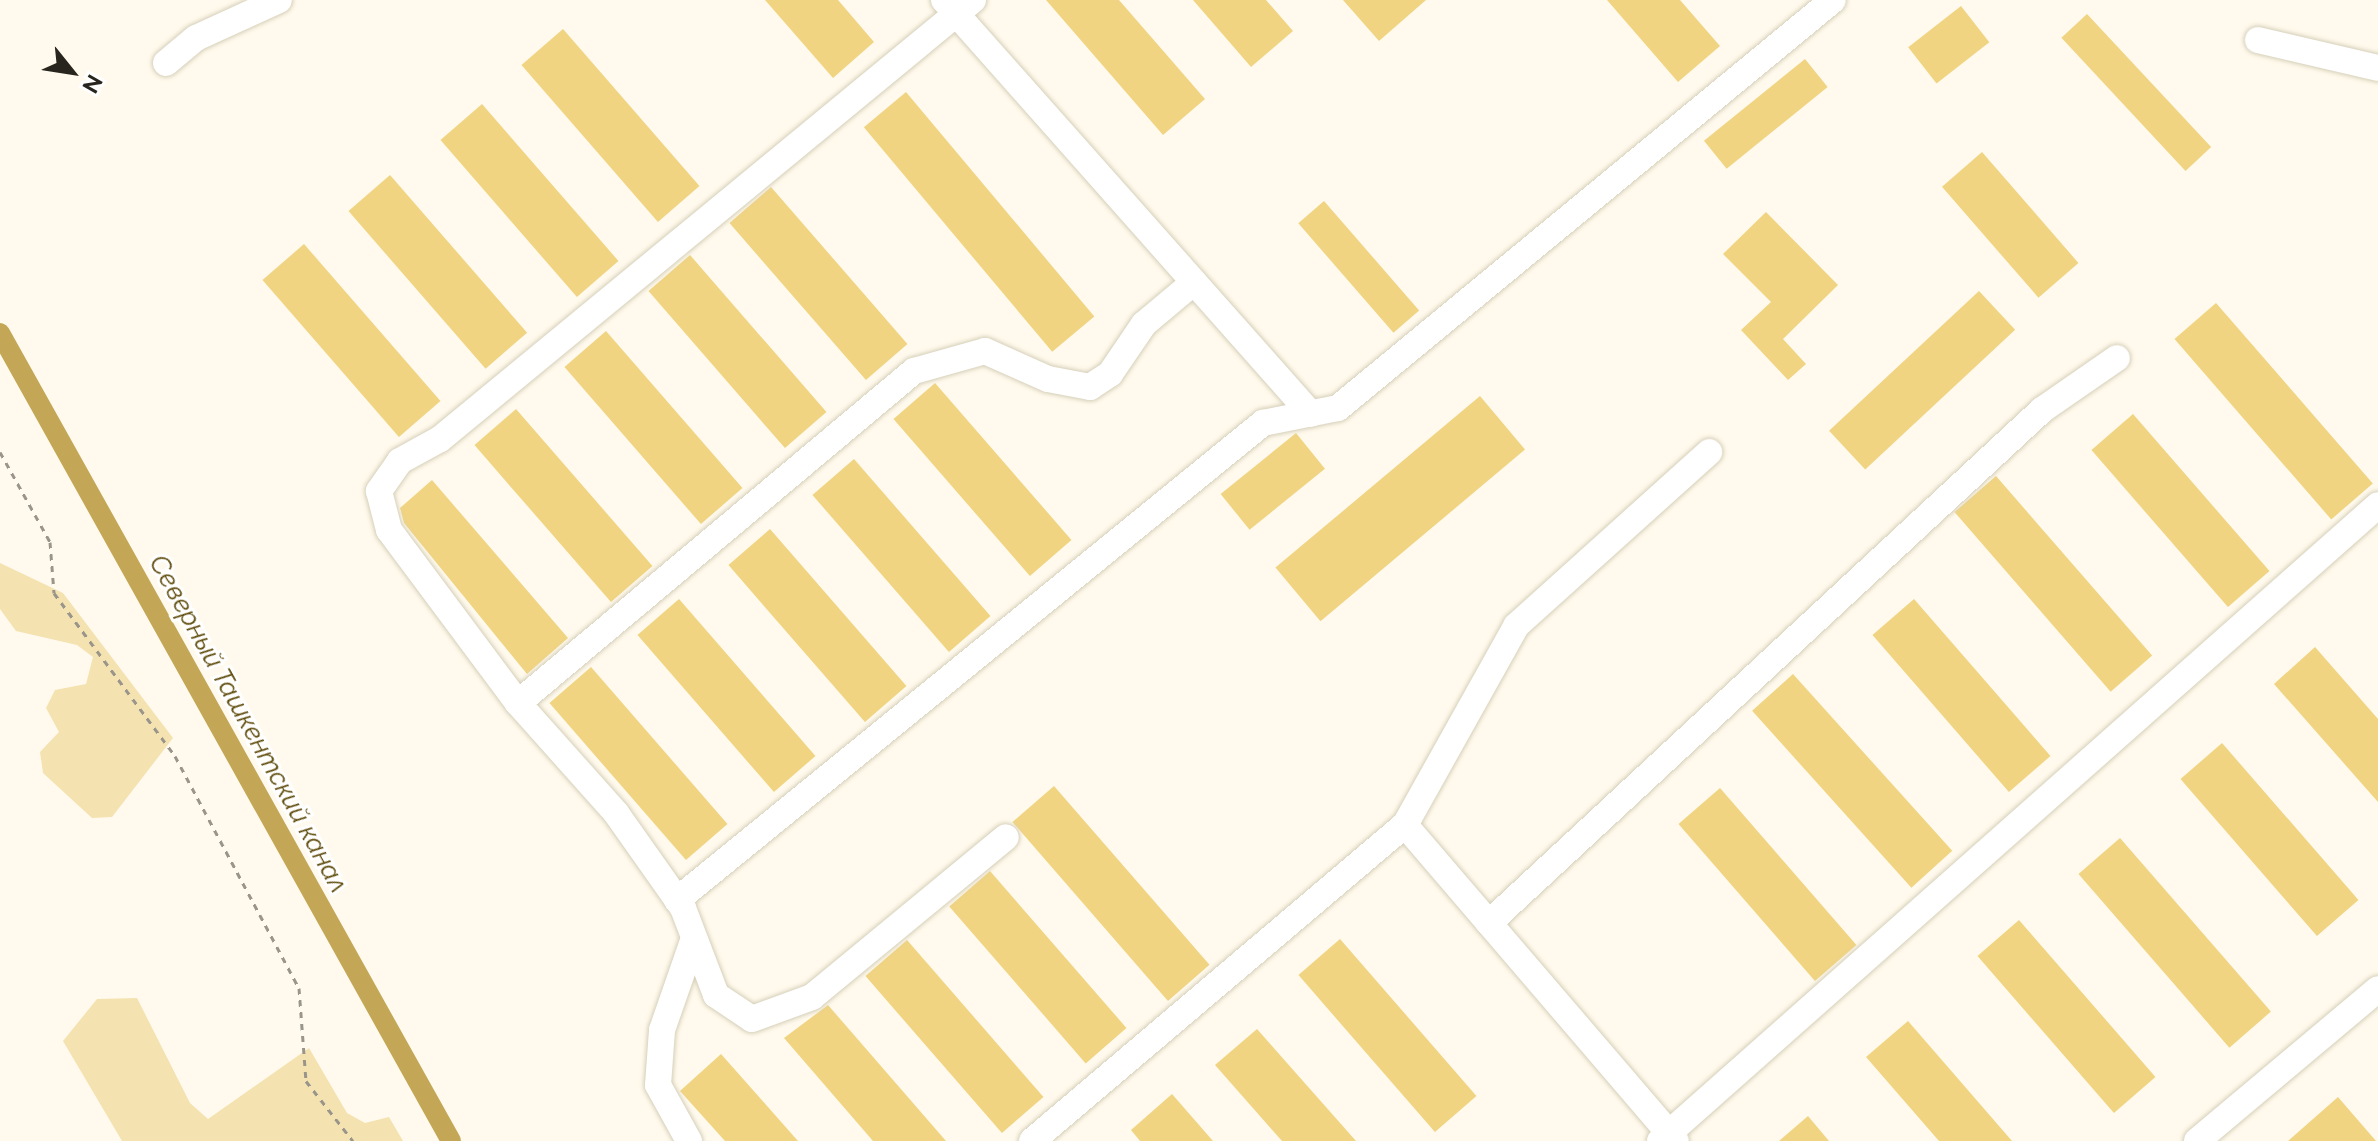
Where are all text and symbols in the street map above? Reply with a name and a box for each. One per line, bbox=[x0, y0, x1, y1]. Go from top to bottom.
north arrow bbox=[32, 32, 112, 112]
text: N bbox=[77, 70, 108, 98]
water label: Северный Ташкентский канал bbox=[142, 549, 354, 899]

